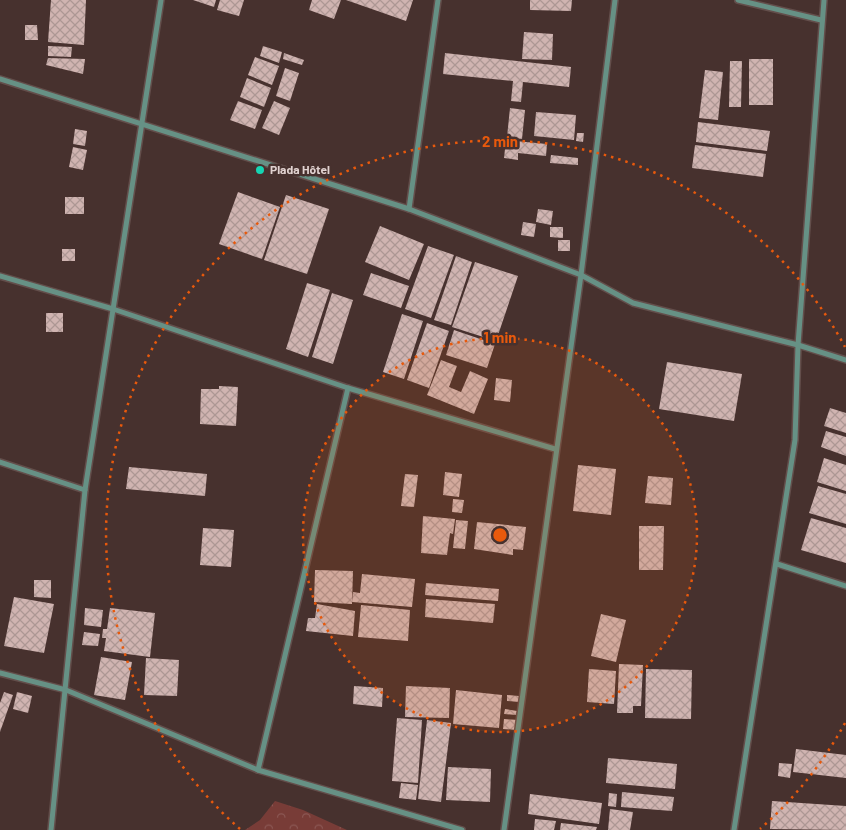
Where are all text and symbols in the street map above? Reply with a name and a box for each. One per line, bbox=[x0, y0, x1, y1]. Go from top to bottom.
text: 2 min bbox=[482, 132, 518, 150]
place label: Plada Hôtel bbox=[270, 162, 330, 176]
marker: Plada Hôtel bbox=[254, 164, 266, 176]
text: 1 min bbox=[484, 328, 516, 346]
centre of rings bbox=[491, 526, 509, 544]

